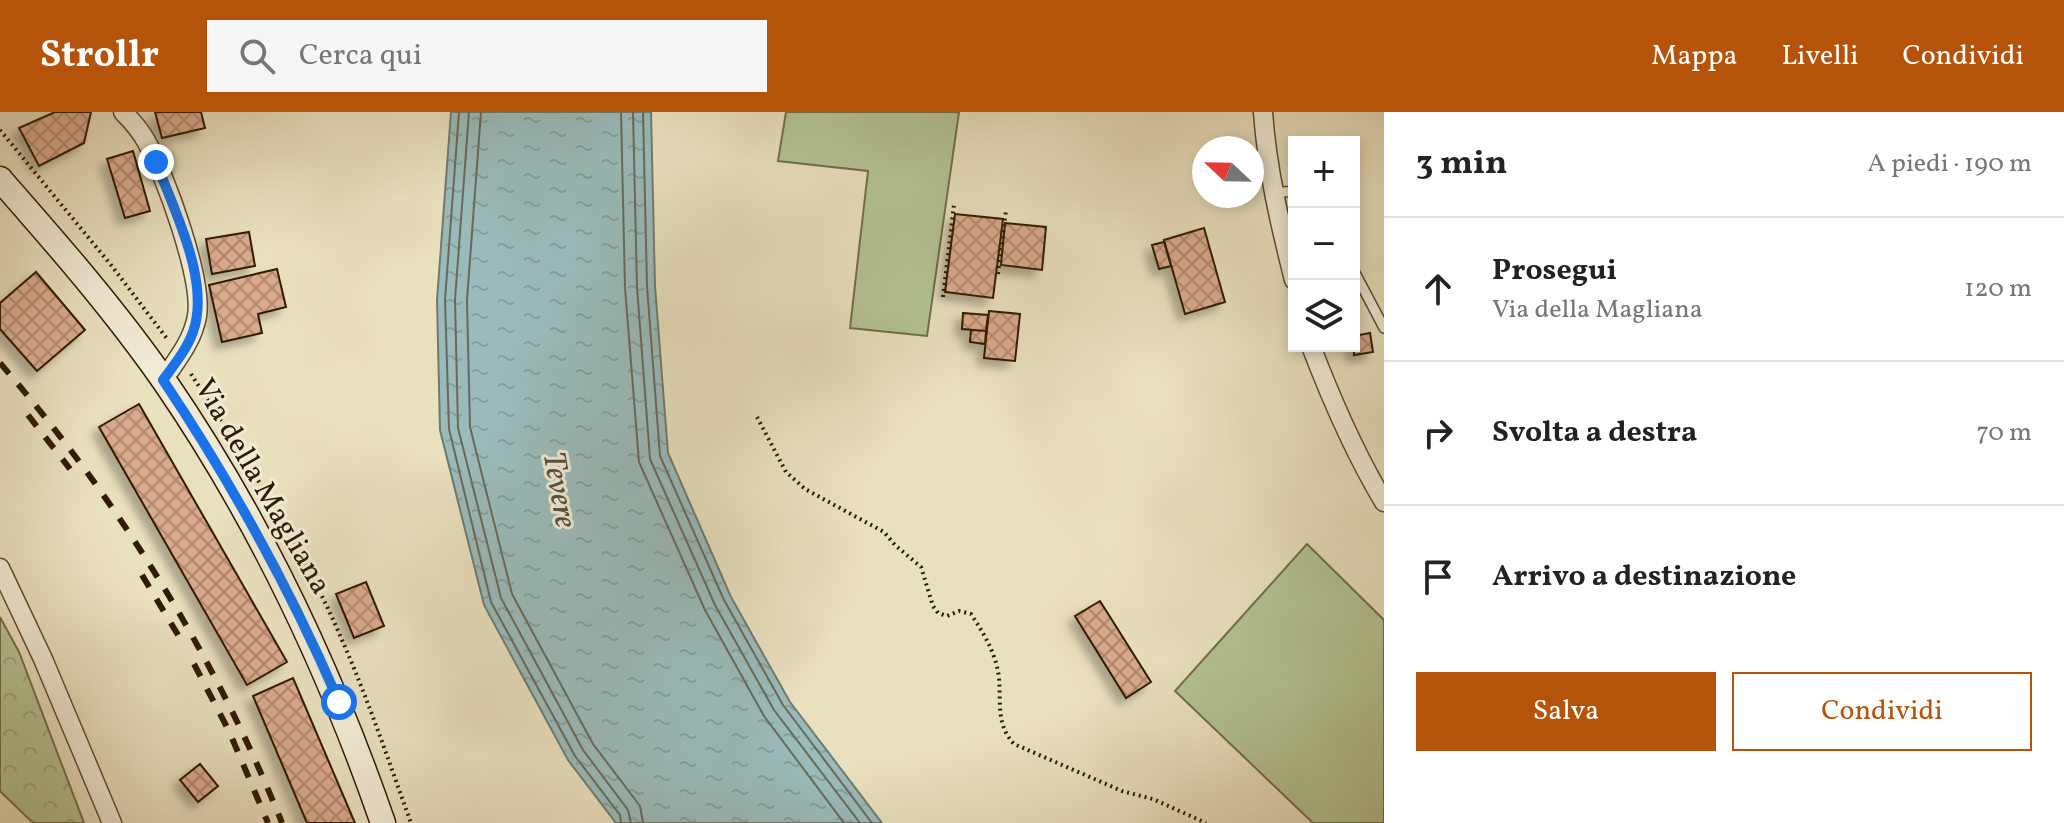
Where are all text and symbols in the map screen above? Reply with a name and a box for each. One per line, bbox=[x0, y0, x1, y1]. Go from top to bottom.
search box bbox=[207, 20, 767, 92]
text: Strollr bbox=[40, 30, 159, 83]
icon: search bbox=[235, 34, 279, 78]
text: Cerca qui bbox=[299, 35, 422, 77]
text: Mappa bbox=[1651, 37, 1737, 76]
text: Livelli bbox=[1781, 37, 1858, 76]
text: Condividi bbox=[1902, 37, 2024, 76]
north arrow bbox=[1192, 136, 1264, 208]
map controls bbox=[1288, 136, 1360, 352]
button: + bbox=[1288, 136, 1360, 208]
text: 3 min bbox=[1416, 141, 1507, 188]
route end bbox=[138, 144, 174, 180]
text: A piedi · 190 m bbox=[1868, 146, 2032, 182]
button: − bbox=[1288, 208, 1360, 280]
text: Prosegui bbox=[1492, 250, 1617, 292]
icon: ahead bbox=[1416, 267, 1460, 311]
text: 120 m bbox=[1964, 271, 2032, 307]
button: layers bbox=[1288, 280, 1360, 352]
text: Via della Magliana bbox=[1492, 292, 1703, 328]
street label: Via della Magliana bbox=[183, 371, 341, 603]
icon: right bbox=[1416, 411, 1460, 455]
text: Svolta a destra bbox=[1492, 412, 1697, 454]
text: 70 m bbox=[1977, 415, 2032, 451]
water label: Tevere bbox=[530, 449, 586, 532]
icon: arrive bbox=[1416, 555, 1460, 599]
text: Arrivo a destinazione bbox=[1492, 556, 1796, 598]
button: Salva bbox=[1416, 672, 1716, 751]
button: Condividi bbox=[1732, 672, 2032, 751]
route start bbox=[321, 684, 357, 720]

